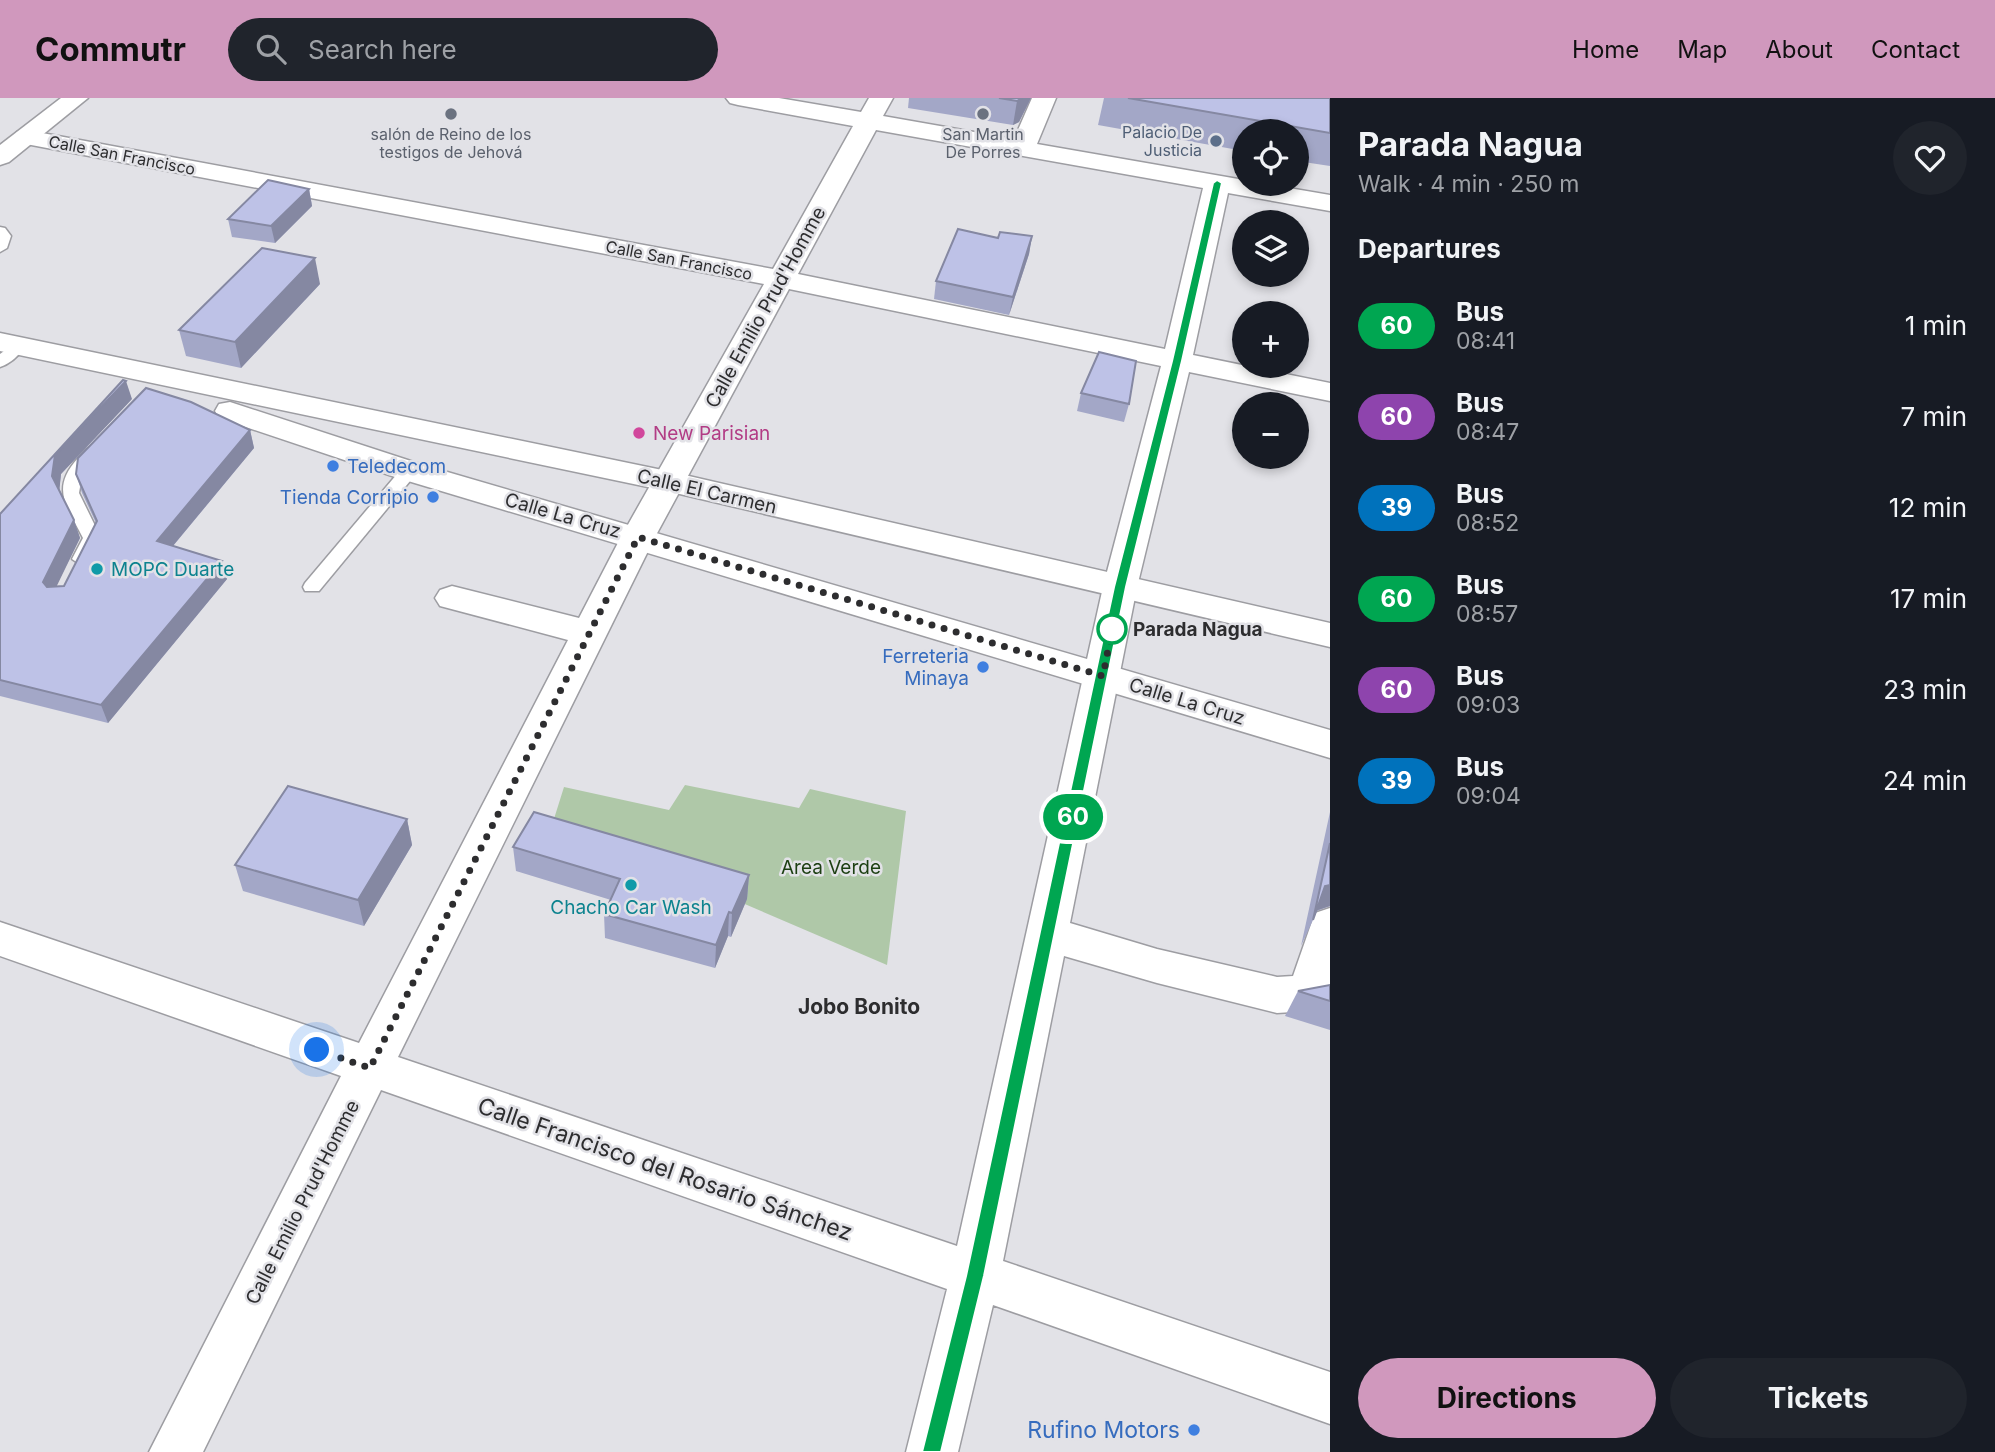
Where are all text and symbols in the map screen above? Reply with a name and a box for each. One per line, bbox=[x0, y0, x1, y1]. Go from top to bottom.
search box bbox=[228, 18, 718, 81]
text: Commutr bbox=[35, 29, 186, 69]
icon: search bbox=[252, 30, 290, 68]
text: Search here bbox=[308, 34, 457, 65]
text: Home bbox=[1572, 35, 1639, 64]
text: Map bbox=[1677, 35, 1727, 64]
text: About bbox=[1765, 35, 1833, 64]
text: Contact bbox=[1871, 35, 1960, 64]
marker: salón de Reino de los testigos de Jehová bbox=[443, 106, 459, 122]
marker: San Martin De Porres bbox=[975, 106, 991, 122]
map controls bbox=[1232, 119, 1309, 469]
button: locate bbox=[1232, 119, 1309, 196]
button: heart bbox=[1893, 121, 1967, 195]
place label: Palacio De Justicia bbox=[1122, 122, 1202, 160]
place label: salón de Reino de los testigos de Jehová bbox=[371, 124, 531, 162]
place label: San Martin De Porres bbox=[942, 124, 1024, 162]
text: Parada Nagua bbox=[1358, 124, 1583, 164]
street label: Calle San Francisco bbox=[47, 131, 197, 179]
marker: Palacio De Justicia bbox=[1208, 133, 1224, 149]
text: Walk · 4 min · 250 m bbox=[1358, 170, 1580, 198]
street label: Calle Emilio Prud'Homme bbox=[700, 203, 830, 412]
button: layers bbox=[1232, 210, 1309, 287]
text: Departures bbox=[1358, 233, 1501, 264]
street label: Calle San Francisco bbox=[604, 236, 754, 284]
text: Bus bbox=[1456, 296, 1504, 327]
button: + bbox=[1232, 301, 1309, 378]
text: 1 min bbox=[1905, 310, 1967, 341]
text: 60 bbox=[1381, 311, 1412, 340]
text: 08:41 bbox=[1456, 327, 1515, 355]
text: Bus bbox=[1456, 387, 1504, 418]
button: − bbox=[1232, 392, 1309, 469]
text: 7 min bbox=[1901, 401, 1967, 432]
text: 60 bbox=[1381, 402, 1412, 431]
text: 08:47 bbox=[1456, 418, 1519, 446]
place label: New Parisian bbox=[653, 422, 770, 445]
marker: New Parisian bbox=[631, 425, 647, 441]
place label: Teledecom bbox=[347, 455, 446, 478]
marker: Teledecom bbox=[325, 458, 341, 474]
street label: Calle El Carmen bbox=[635, 464, 779, 519]
text: Bus bbox=[1456, 478, 1504, 509]
place label: Tienda Corripio bbox=[280, 486, 419, 509]
street label: Calle La Cruz bbox=[502, 488, 624, 543]
marker: Tienda Corripio bbox=[425, 489, 441, 505]
text: 12 min bbox=[1889, 492, 1967, 523]
text: 39 bbox=[1381, 493, 1412, 522]
text: 08:52 bbox=[1456, 509, 1519, 537]
place label: MOPC Duarte bbox=[111, 558, 234, 581]
marker: MOPC Duarte bbox=[89, 561, 105, 577]
text: Bus bbox=[1456, 569, 1504, 600]
text: 17 min bbox=[1890, 583, 1967, 614]
text: 60 bbox=[1381, 584, 1412, 613]
text: 08:57 bbox=[1456, 600, 1518, 628]
marker: Parada Nagua bbox=[1097, 614, 1127, 644]
place label: Parada Nagua bbox=[1133, 618, 1263, 641]
place label: Ferreteria Minaya bbox=[882, 645, 969, 690]
marker: Ferreteria Minaya bbox=[975, 659, 991, 675]
text: Bus bbox=[1456, 660, 1504, 691]
street label: Calle La Cruz bbox=[1126, 673, 1247, 730]
text: 23 min bbox=[1883, 674, 1967, 705]
text: 60 bbox=[1381, 675, 1412, 704]
text: 09:03 bbox=[1456, 691, 1520, 719]
text: Bus bbox=[1456, 751, 1504, 782]
text: 24 min bbox=[1883, 765, 1967, 796]
text: 39 bbox=[1381, 766, 1412, 795]
text: 09:04 bbox=[1456, 782, 1521, 810]
line badge: 60 bbox=[1042, 794, 1104, 840]
text: 60 bbox=[1057, 802, 1089, 831]
park label: Area Verde bbox=[781, 856, 881, 879]
marker: Chacho Car Wash bbox=[623, 877, 639, 893]
place label: Chacho Car Wash bbox=[550, 896, 712, 919]
district label: Jobo Bonito bbox=[798, 994, 920, 1019]
your location bbox=[299, 1032, 334, 1067]
street label: Calle Francisco del Rosario Sánchez bbox=[474, 1092, 856, 1246]
street label: Calle Emilio Prud'Homme bbox=[241, 1096, 364, 1308]
button: Directions bbox=[1358, 1358, 1656, 1438]
button: Tickets bbox=[1670, 1358, 1967, 1438]
place label: Rufino Motors bbox=[1027, 1416, 1180, 1444]
marker: Rufino Motors bbox=[1186, 1422, 1202, 1438]

